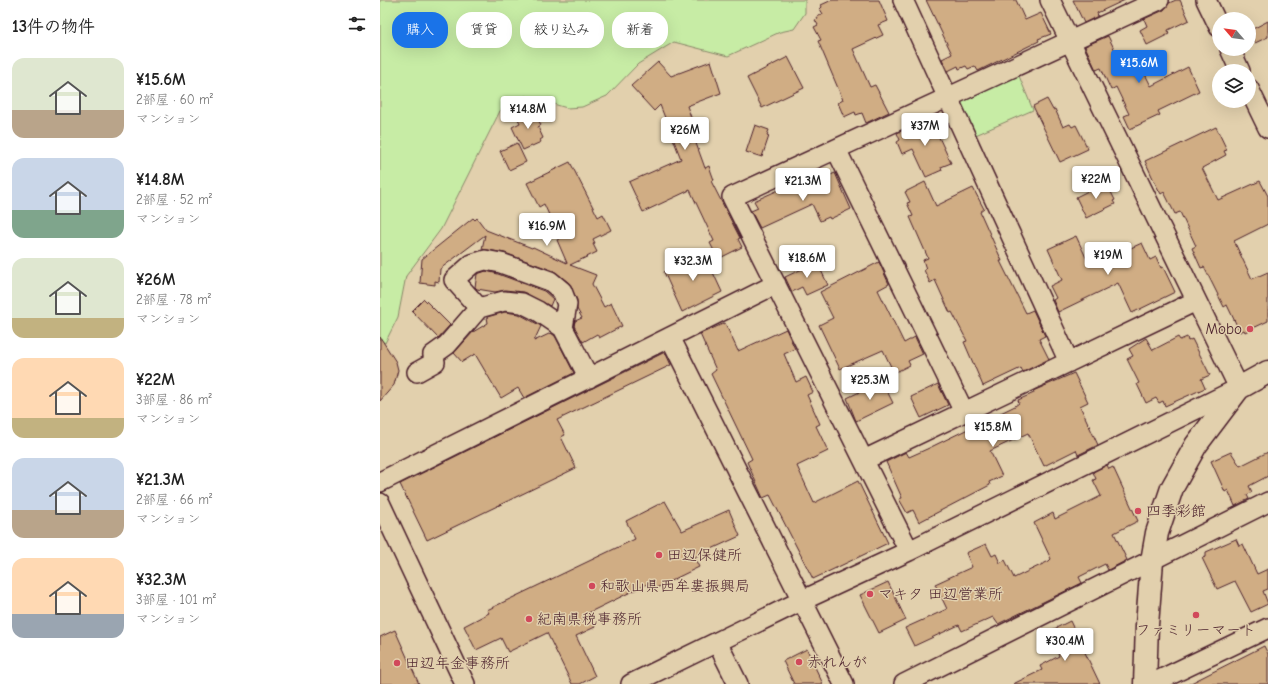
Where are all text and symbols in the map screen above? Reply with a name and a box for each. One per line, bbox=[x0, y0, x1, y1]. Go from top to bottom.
chip: 購入 bbox=[392, 12, 448, 48]
chip: 賃貸 bbox=[456, 12, 512, 48]
chip: 絞り込み bbox=[520, 12, 604, 48]
chip: 新着 bbox=[612, 12, 668, 48]
north arrow bbox=[1212, 12, 1256, 56]
map controls bbox=[1212, 12, 1256, 108]
icon: filters bbox=[346, 13, 368, 35]
text: 13件の物件 bbox=[12, 17, 95, 36]
pin: ¥15.6M bbox=[1106, 50, 1172, 84]
text: ¥15.6M bbox=[1120, 55, 1158, 70]
button: layers bbox=[1212, 64, 1256, 108]
text: ¥15.6M bbox=[136, 70, 186, 89]
icon: home bbox=[44, 74, 92, 122]
text: 2部屋 · 60 m² bbox=[136, 92, 213, 107]
pin: ¥14.8M bbox=[495, 96, 561, 130]
text: ¥14.8M bbox=[510, 101, 546, 116]
text: マンション bbox=[136, 111, 200, 126]
pin: ¥37M bbox=[901, 113, 949, 147]
pin: ¥26M bbox=[661, 117, 709, 151]
text: ¥37M bbox=[910, 118, 940, 133]
text: ¥26M bbox=[670, 122, 700, 137]
pin: ¥22M bbox=[1072, 166, 1120, 200]
pin: ¥21.3M bbox=[770, 168, 836, 202]
text: ¥14.8M bbox=[136, 170, 184, 189]
text: ¥22M bbox=[1081, 171, 1111, 186]
text: ¥21.3M bbox=[784, 173, 822, 188]
icon: home bbox=[44, 174, 92, 222]
text: 2部屋 · 52 m² bbox=[136, 192, 212, 207]
text: マンション bbox=[136, 211, 200, 226]
pin: ¥16.9M bbox=[514, 213, 580, 247]
text: ¥16.9M bbox=[528, 218, 566, 233]
pin: ¥19M bbox=[1084, 242, 1132, 276]
pin: ¥18.6M bbox=[774, 245, 840, 279]
text: ¥19M bbox=[1094, 247, 1122, 262]
pin: ¥32.3M bbox=[660, 248, 726, 282]
text: ¥18.6M bbox=[788, 250, 826, 265]
text: ¥32.3M bbox=[674, 253, 712, 268]
text: ¥26M bbox=[136, 270, 175, 289]
icon: home bbox=[44, 274, 92, 322]
text: 2部屋 · 78 m² bbox=[136, 292, 211, 307]
text: マンション bbox=[136, 311, 200, 326]
place label: Mobo bbox=[1206, 320, 1242, 338]
marker: Mobo bbox=[1245, 324, 1255, 334]
pin: ¥25.3M bbox=[837, 367, 903, 401]
text: ¥22M bbox=[136, 370, 175, 389]
text: ¥25.3M bbox=[850, 372, 890, 387]
icon: home bbox=[44, 374, 92, 422]
text: 3部屋 · 86 m² bbox=[136, 392, 212, 407]
text: マンション bbox=[136, 411, 200, 426]
pin: ¥15.8M bbox=[960, 414, 1026, 448]
text: ¥15.8M bbox=[974, 419, 1012, 434]
text: ¥21.3M bbox=[136, 470, 185, 489]
icon: home bbox=[44, 474, 92, 522]
text: 2部屋 · 66 m² bbox=[136, 492, 212, 507]
place label: 四季彩館 bbox=[1146, 502, 1206, 520]
marker: 四季彩館 bbox=[1133, 506, 1143, 516]
text: マンション bbox=[136, 511, 200, 526]
place label: 田辺保健所 bbox=[667, 546, 742, 564]
marker: 田辺保健所 bbox=[654, 550, 664, 560]
text: ¥32.3M bbox=[136, 570, 186, 589]
icon: home bbox=[44, 574, 92, 622]
place label: 和歌山県西牟婁振興局 bbox=[600, 577, 750, 595]
marker: 和歌山県西牟婁振興局 bbox=[587, 581, 597, 591]
place label: マキタ 田辺営業所 bbox=[878, 585, 1003, 603]
marker: マキタ 田辺営業所 bbox=[865, 589, 875, 599]
text: 3部屋 · 101 m² bbox=[136, 592, 216, 607]
place label: 紀南県税事務所 bbox=[537, 610, 642, 628]
marker: ファミリーマート bbox=[1191, 610, 1201, 620]
text: マンション bbox=[136, 611, 200, 626]
marker: 紀南県税事務所 bbox=[524, 614, 534, 624]
place label: ファミリーマート bbox=[1136, 621, 1256, 639]
pin: ¥30.4M bbox=[1032, 628, 1098, 662]
text: ¥30.4M bbox=[1045, 633, 1085, 648]
place label: 赤れんが bbox=[807, 653, 867, 671]
place label: 田辺年金事務所 bbox=[405, 654, 510, 672]
marker: 赤れんが bbox=[794, 657, 804, 667]
marker: 田辺年金事務所 bbox=[392, 658, 402, 668]

